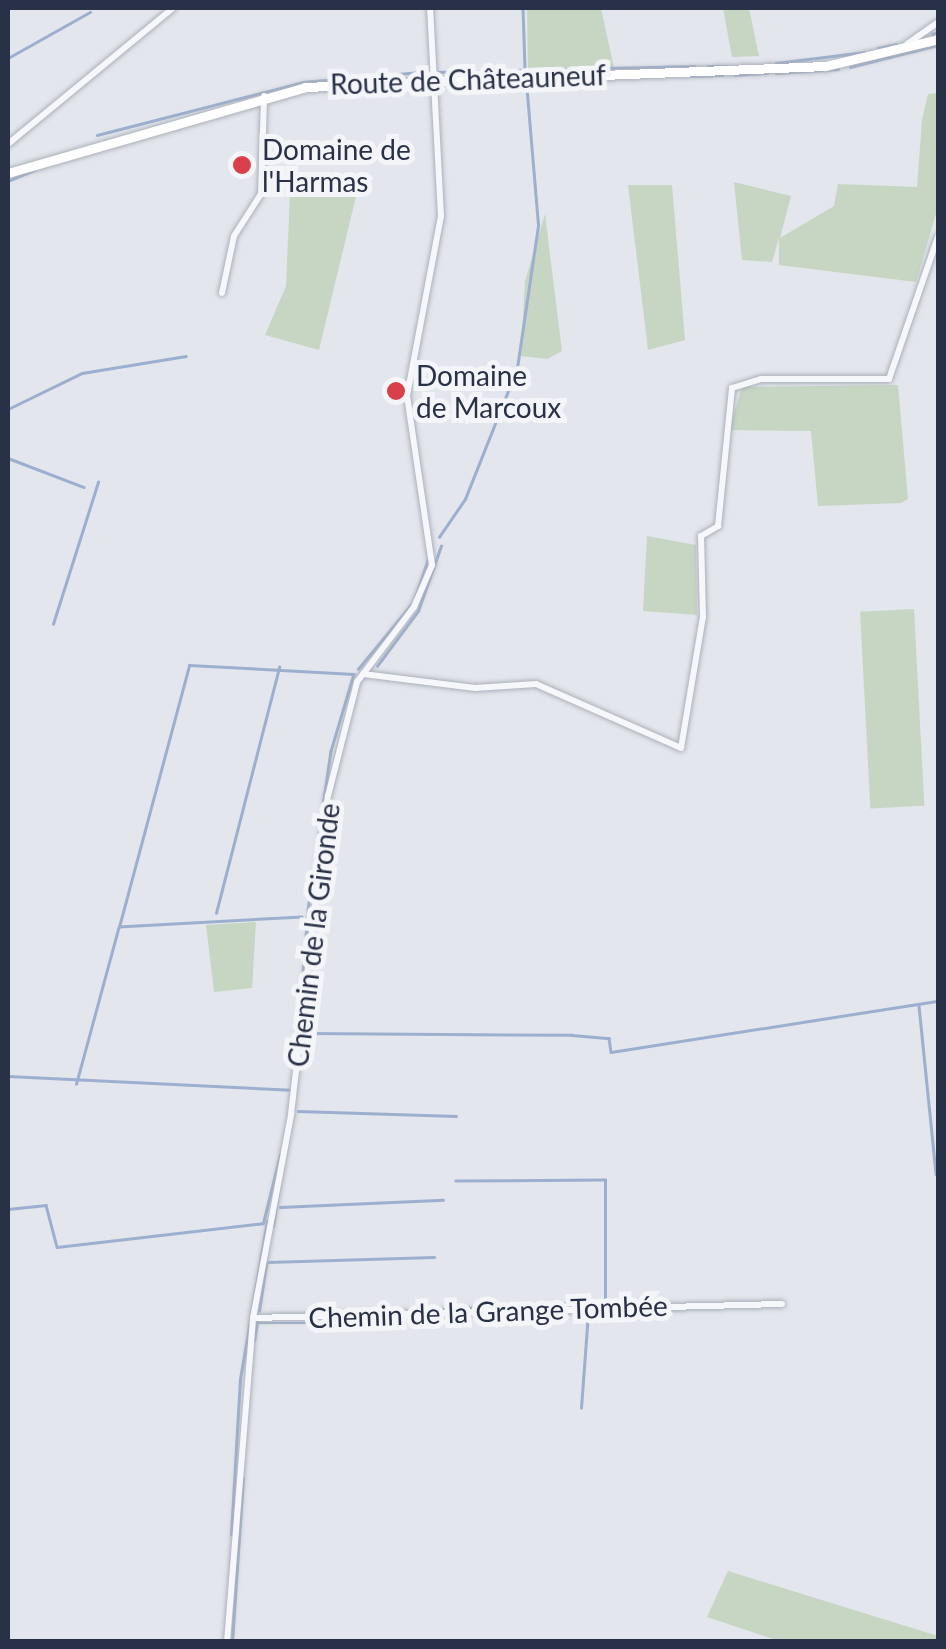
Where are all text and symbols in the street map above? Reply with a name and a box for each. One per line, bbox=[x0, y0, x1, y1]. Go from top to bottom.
street label: Route de Châteauneuf bbox=[330, 57, 606, 101]
place label: Domaine de l'Harmas bbox=[262, 132, 411, 198]
marker: Domaine de l'Harmas bbox=[231, 154, 253, 176]
place label: Domaine de Marcoux bbox=[416, 358, 561, 424]
marker: Domaine de Marcoux bbox=[385, 380, 407, 402]
street label: Chemin de la Gironde bbox=[280, 801, 346, 1069]
street label: Chemin de la Grange Tombée bbox=[307, 1288, 669, 1334]

